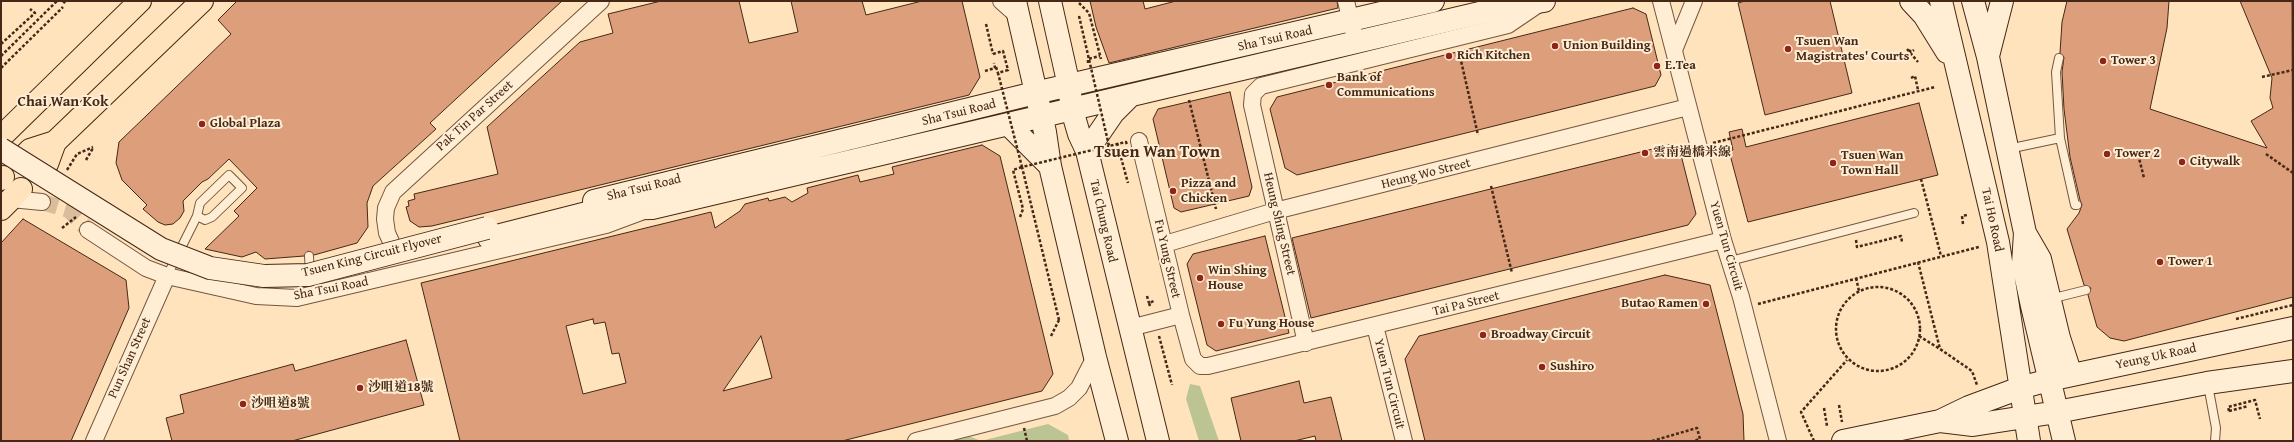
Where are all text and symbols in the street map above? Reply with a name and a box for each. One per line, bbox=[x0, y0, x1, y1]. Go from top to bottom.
street label: Sha Tsui Road bbox=[1236, 23, 1314, 55]
place label: Tsuen Wan Magistrates' Courts bbox=[1796, 34, 1909, 65]
place label: Union Building bbox=[1563, 38, 1651, 54]
marker: Union Building bbox=[1550, 41, 1560, 51]
marker: Tsuen Wan Magistrates' Courts bbox=[1783, 44, 1793, 54]
place label: Rich Kitchen bbox=[1457, 48, 1530, 64]
marker: Rich Kitchen bbox=[1444, 51, 1454, 61]
place label: Tower 3 bbox=[2111, 53, 2156, 69]
marker: Tower 3 bbox=[2098, 56, 2108, 66]
place label: E.Tea bbox=[1665, 58, 1696, 74]
marker: E.Tea bbox=[1652, 61, 1662, 71]
place label: Bank of Communications bbox=[1337, 70, 1435, 101]
street label: Pak Tin Par Street bbox=[433, 77, 517, 155]
marker: Bank of Communications bbox=[1324, 80, 1334, 90]
district label: Chai Wan Kok bbox=[18, 93, 108, 111]
street label: Sha Tsui Road bbox=[920, 96, 998, 130]
place label: Global Plaza bbox=[210, 116, 281, 132]
marker: Global Plaza bbox=[197, 119, 207, 129]
district label: Tsuen Wan Town bbox=[1094, 143, 1220, 163]
place label: 雲南過橋米線 bbox=[1653, 145, 1731, 161]
place label: Tower 2 bbox=[2115, 146, 2160, 162]
marker: 雲南過橋米線 bbox=[1640, 148, 1650, 158]
place label: Tsuen Wan Town Hall bbox=[1841, 148, 1904, 179]
marker: Tower 2 bbox=[2102, 149, 2112, 159]
place label: Citywalk bbox=[2190, 154, 2240, 170]
street label: Heung Wo Street bbox=[1380, 155, 1472, 193]
marker: Citywalk bbox=[2177, 157, 2187, 167]
marker: Tsuen Wan Town Hall bbox=[1828, 158, 1838, 168]
street label: Sha Tsui Road bbox=[605, 171, 683, 205]
street label: Heung Shing Street bbox=[1260, 171, 1298, 277]
place label: Pizza and Chicken bbox=[1181, 176, 1236, 207]
street label: Tai Chung Road bbox=[1086, 178, 1120, 264]
marker: Pizza and Chicken bbox=[1168, 186, 1178, 196]
street label: Tai Ho Road bbox=[1978, 187, 2006, 253]
street label: Yuen Tun Circuit bbox=[1706, 199, 1746, 293]
street label: Fu Yung Street bbox=[1150, 218, 1184, 300]
street label: Tsuen King Circuit Flyover bbox=[300, 231, 444, 281]
place label: Tower 1 bbox=[2168, 254, 2213, 270]
marker: Tower 1 bbox=[2155, 257, 2165, 267]
place label: Win Shing House bbox=[1208, 263, 1267, 294]
marker: Win Shing House bbox=[1195, 273, 1205, 283]
street label: Sha Tsui Road bbox=[292, 274, 370, 304]
street label: Tai Pa Street bbox=[1431, 288, 1501, 320]
place label: Butao Ramen bbox=[1621, 296, 1698, 312]
marker: Butao Ramen bbox=[1701, 299, 1711, 309]
street label: Pun Shan Street bbox=[105, 315, 155, 401]
place label: Fu Yung House bbox=[1229, 316, 1314, 332]
marker: Fu Yung House bbox=[1216, 319, 1226, 329]
place label: Broadway Circuit bbox=[1491, 327, 1591, 343]
marker: Broadway Circuit bbox=[1478, 330, 1488, 340]
street label: Yuen Tun Circuit bbox=[1370, 337, 1408, 431]
street label: Yeung Uk Road bbox=[2114, 341, 2198, 373]
place label: Sushiro bbox=[1550, 359, 1594, 375]
marker: Sushiro bbox=[1537, 362, 1547, 372]
place label: 沙咀道18號 bbox=[368, 380, 433, 396]
marker: 沙咀道18號 bbox=[355, 383, 365, 393]
place label: 沙咀道8號 bbox=[251, 396, 310, 412]
marker: 沙咀道8號 bbox=[238, 399, 248, 409]

